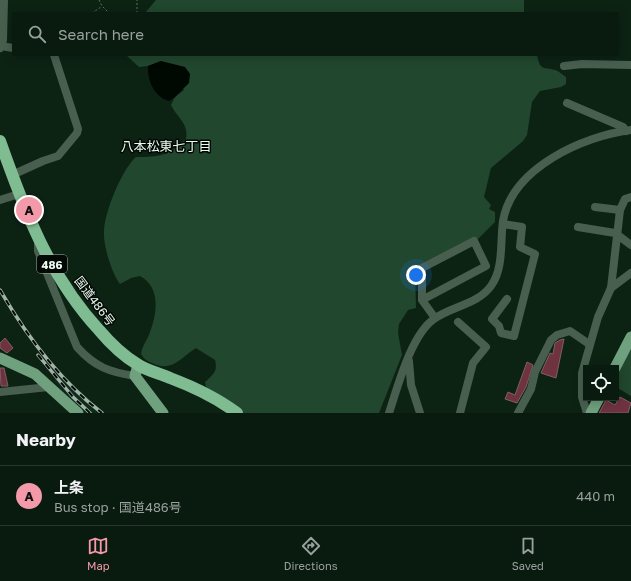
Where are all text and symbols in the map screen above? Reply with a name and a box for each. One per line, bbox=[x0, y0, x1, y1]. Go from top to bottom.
search box bbox=[12, 12, 619, 56]
icon: search bbox=[26, 23, 48, 45]
text: Search here bbox=[58, 25, 144, 43]
district label: 八本松東七丁目 bbox=[120, 138, 212, 154]
pin: A bbox=[16, 195, 42, 225]
road number: 486 bbox=[37, 255, 67, 273]
your location bbox=[406, 265, 426, 285]
street label: 国道486号 bbox=[72, 273, 118, 329]
map controls bbox=[583, 365, 619, 401]
button: locate bbox=[583, 365, 619, 401]
text: Nearby bbox=[16, 429, 76, 450]
text: 上条 bbox=[54, 478, 84, 496]
text: A bbox=[24, 488, 34, 504]
text: 440 m bbox=[576, 488, 615, 504]
text: Bus stop · 国道486号 bbox=[54, 499, 182, 515]
tab: Map bbox=[87, 535, 110, 572]
tab: Directions bbox=[284, 535, 338, 572]
tab: Saved bbox=[512, 535, 544, 572]

